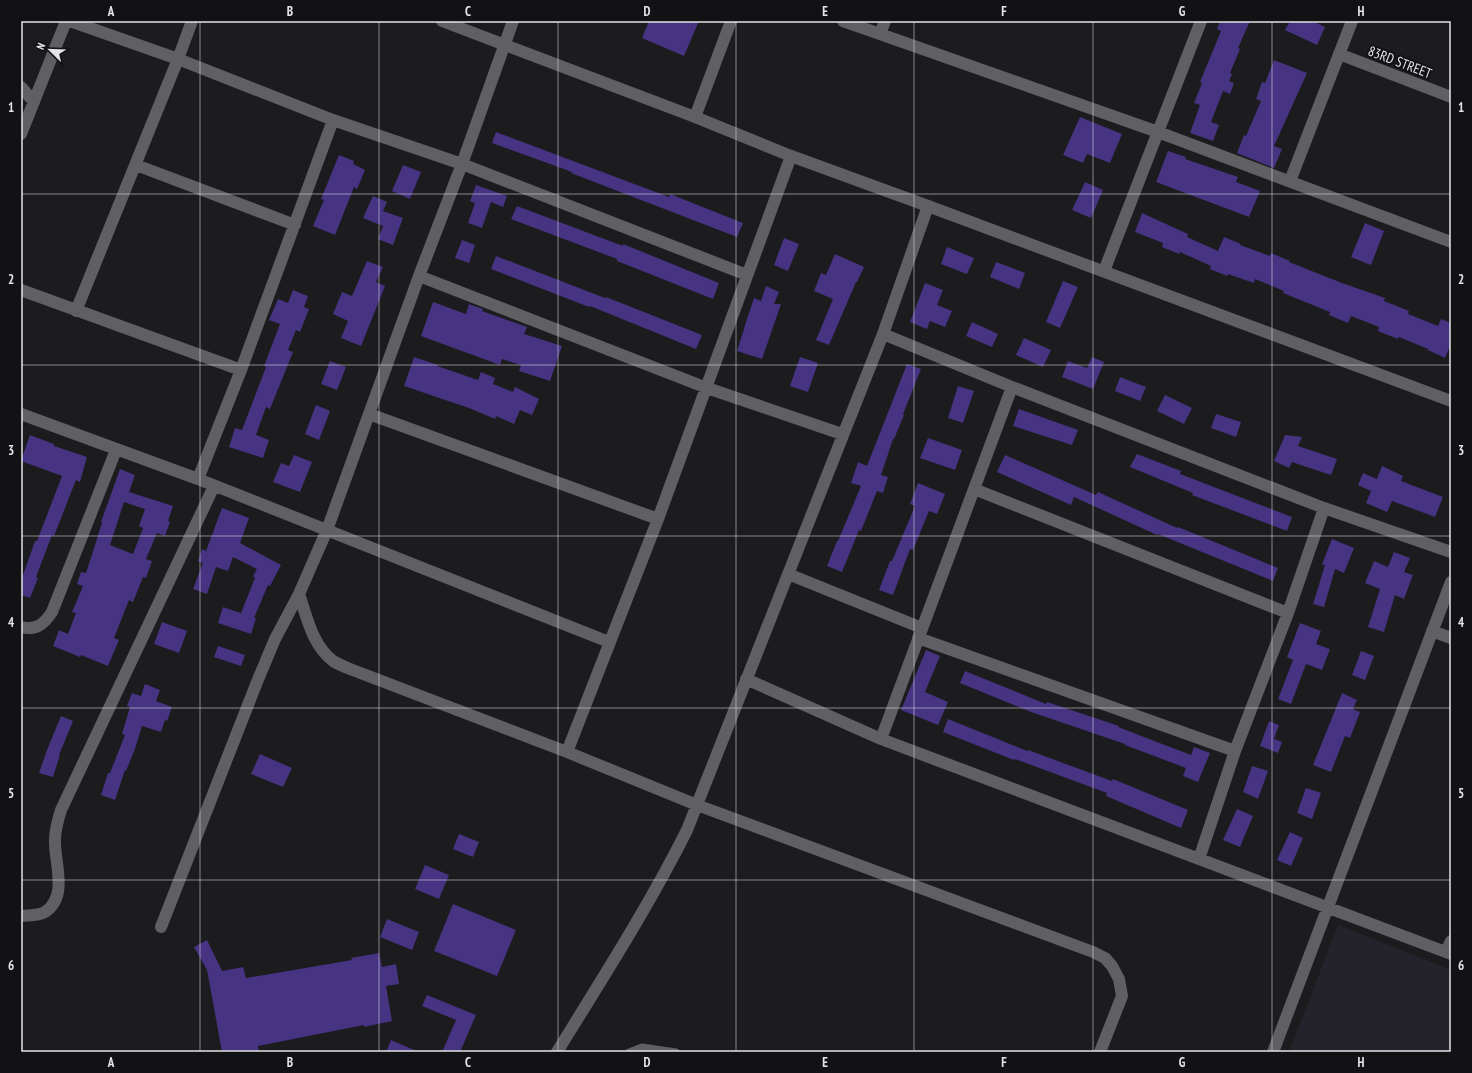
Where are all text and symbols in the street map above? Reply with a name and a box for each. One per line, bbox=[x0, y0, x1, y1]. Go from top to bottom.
text: A bbox=[107, 3, 115, 20]
text: B bbox=[287, 3, 293, 20]
text: C bbox=[465, 3, 471, 20]
text: D bbox=[644, 3, 651, 20]
text: E bbox=[822, 3, 828, 20]
text: F bbox=[1001, 3, 1007, 20]
text: G bbox=[1179, 3, 1186, 20]
text: H bbox=[1358, 3, 1365, 20]
north arrow bbox=[30, 30, 70, 70]
text: N bbox=[33, 41, 48, 52]
street label: 83RD STREET bbox=[1366, 42, 1435, 83]
text: 1 bbox=[8, 99, 14, 116]
text: 1 bbox=[1458, 99, 1464, 116]
text: 2 bbox=[8, 271, 14, 288]
text: 2 bbox=[1458, 271, 1464, 288]
text: 3 bbox=[8, 442, 14, 459]
text: 3 bbox=[1458, 442, 1464, 459]
text: 4 bbox=[8, 614, 15, 631]
text: 4 bbox=[1458, 614, 1465, 631]
text: 5 bbox=[8, 785, 14, 802]
text: 5 bbox=[1458, 785, 1464, 802]
text: 6 bbox=[8, 957, 14, 974]
text: 6 bbox=[1458, 957, 1464, 974]
text: A bbox=[107, 1054, 115, 1071]
text: B bbox=[287, 1054, 293, 1071]
text: C bbox=[465, 1054, 471, 1071]
text: D bbox=[644, 1054, 651, 1071]
text: E bbox=[822, 1054, 828, 1071]
text: F bbox=[1001, 1054, 1007, 1071]
text: G bbox=[1179, 1054, 1186, 1071]
text: H bbox=[1358, 1054, 1365, 1071]

